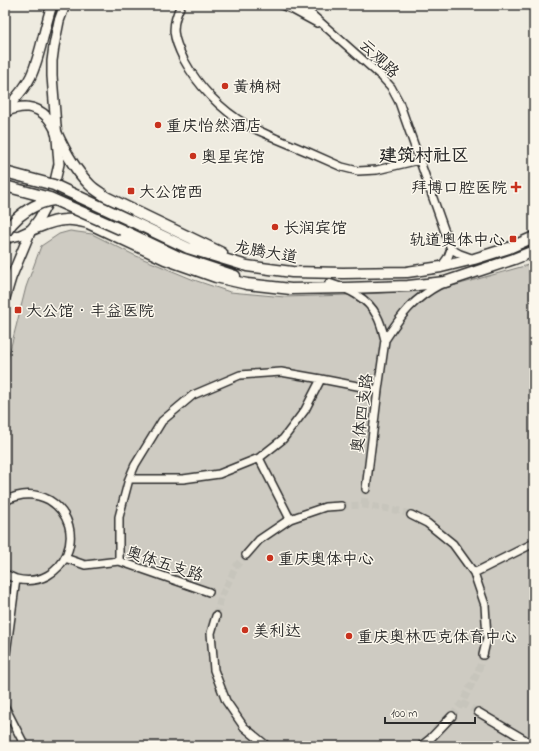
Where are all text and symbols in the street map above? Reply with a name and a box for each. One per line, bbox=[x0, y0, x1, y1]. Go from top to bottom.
street label: 云观路 bbox=[353, 34, 404, 85]
place label: 黄桷树 bbox=[233, 76, 281, 100]
marker: 黄桷树 bbox=[220, 81, 230, 91]
place label: 重庆怡然酒店 bbox=[166, 115, 262, 139]
marker: 重庆怡然酒店 bbox=[153, 120, 163, 130]
district label: 建筑村社区 bbox=[379, 144, 469, 170]
place label: 奥星宾馆 bbox=[201, 146, 265, 170]
marker: 奥星宾馆 bbox=[188, 151, 198, 161]
place label: 拜博口腔医院 bbox=[411, 177, 507, 201]
place label: 大公馆西 bbox=[139, 181, 203, 205]
marker: 拜博口腔医院 bbox=[510, 181, 522, 193]
marker: 大公馆西 bbox=[126, 186, 136, 196]
place label: 长润宾馆 bbox=[283, 217, 347, 241]
marker: 长润宾馆 bbox=[270, 222, 280, 232]
place label: 轨道奥体中心 bbox=[409, 229, 505, 253]
marker: 轨道奥体中心 bbox=[508, 234, 518, 244]
street label: 龙腾大道 bbox=[232, 236, 299, 270]
place label: 大公馆‧丰益医院 bbox=[26, 300, 154, 324]
marker: 大公馆‧丰益医院 bbox=[13, 305, 23, 315]
street label: 奥体四支路 bbox=[346, 372, 380, 454]
street label: 奥体五支路 bbox=[123, 541, 206, 589]
place label: 重庆奥体中心 bbox=[278, 548, 374, 572]
marker: 重庆奥体中心 bbox=[265, 553, 275, 563]
place label: 美利达 bbox=[253, 620, 301, 644]
marker: 美利达 bbox=[240, 625, 250, 635]
place label: 重庆奥林匹克体育中心 bbox=[357, 626, 517, 650]
marker: 重庆奥林匹克体育中心 bbox=[344, 631, 354, 641]
scale bar bbox=[385, 699, 475, 725]
text: 100 m bbox=[391, 705, 418, 723]

